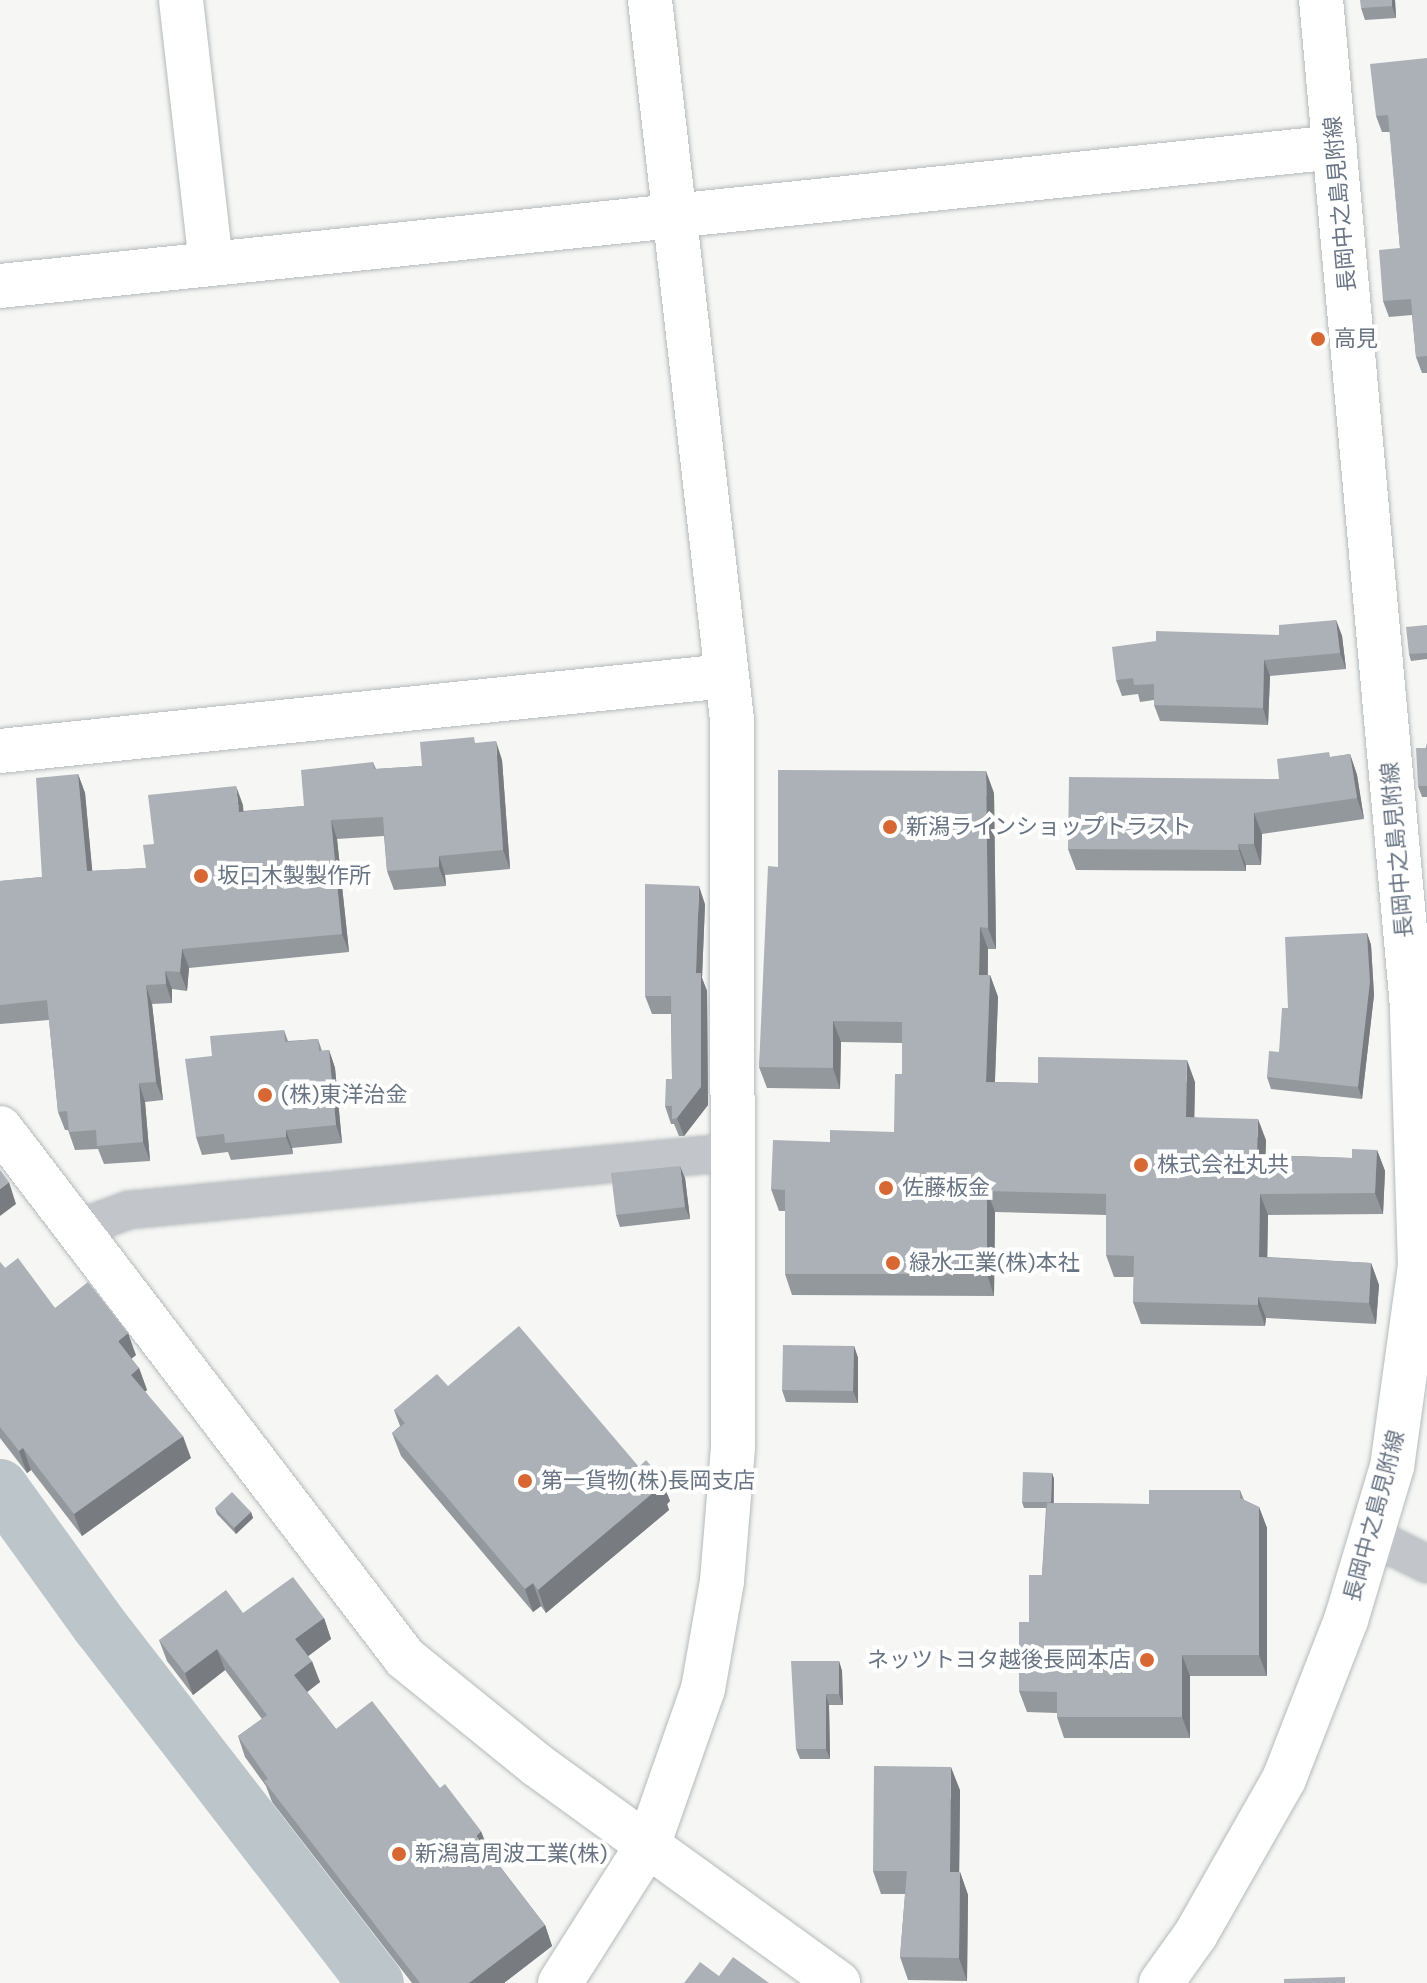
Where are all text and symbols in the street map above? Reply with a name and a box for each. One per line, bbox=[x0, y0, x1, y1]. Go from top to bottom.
street label: 長岡中之島見附線 bbox=[1319, 115, 1361, 293]
place label: 高見 bbox=[1334, 326, 1378, 352]
marker: 高見 bbox=[1309, 330, 1327, 348]
street label: 長岡中之島見附線 bbox=[1376, 761, 1418, 939]
place label: 新潟ラインショップトラスト bbox=[906, 814, 1192, 840]
marker: 新潟ラインショップトラスト bbox=[881, 818, 899, 836]
place label: 坂口木製製作所 bbox=[217, 863, 371, 889]
marker: 坂口木製製作所 bbox=[192, 867, 210, 885]
place label: (株)東洋治金 bbox=[281, 1082, 407, 1108]
marker: (株)東洋治金 bbox=[256, 1086, 274, 1104]
place label: 株式会社丸共 bbox=[1157, 1152, 1289, 1178]
marker: 株式会社丸共 bbox=[1132, 1156, 1150, 1174]
place label: 佐藤板金 bbox=[902, 1175, 990, 1201]
marker: 佐藤板金 bbox=[877, 1179, 895, 1197]
place label: 緑水工業(株)本社 bbox=[909, 1250, 1079, 1276]
marker: 緑水工業(株)本社 bbox=[884, 1254, 902, 1272]
street label: 長岡中之島見附線 bbox=[1338, 1428, 1410, 1604]
place label: 第一貨物(株)長岡支店 bbox=[541, 1468, 755, 1494]
marker: 第一貨物(株)長岡支店 bbox=[516, 1472, 534, 1490]
place label: ネッツトヨタ越後長岡本店 bbox=[867, 1647, 1131, 1673]
marker: ネッツトヨタ越後長岡本店 bbox=[1138, 1651, 1156, 1669]
place label: 新潟高周波工業(株) bbox=[415, 1841, 607, 1867]
marker: 新潟高周波工業(株) bbox=[390, 1845, 408, 1863]

